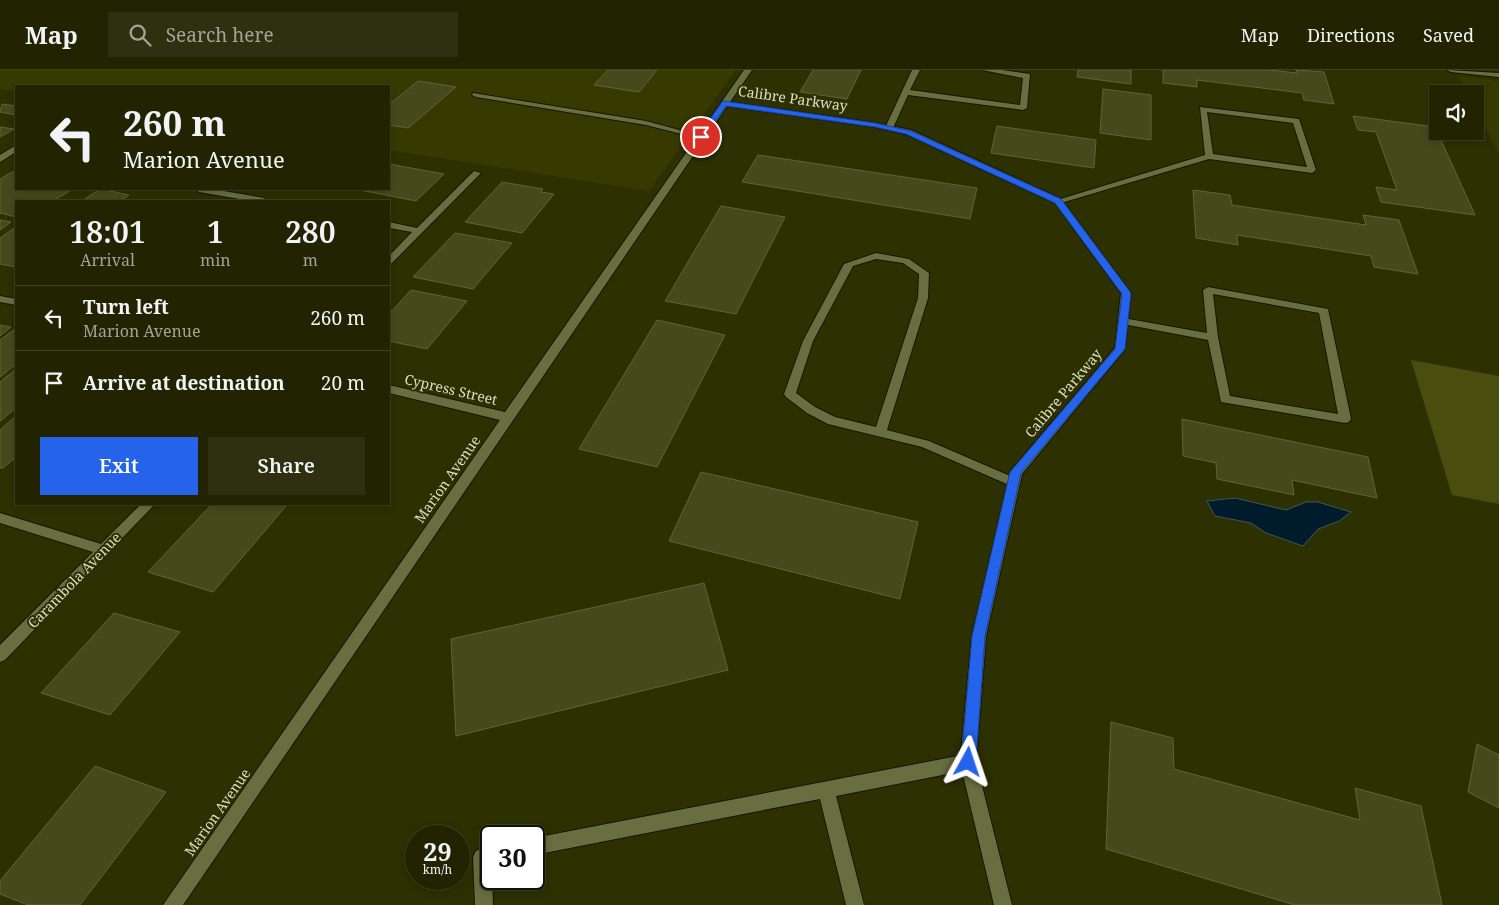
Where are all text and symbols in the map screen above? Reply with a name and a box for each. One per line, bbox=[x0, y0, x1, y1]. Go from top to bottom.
search box bbox=[108, 12, 458, 57]
text: Map bbox=[25, 18, 78, 51]
icon: search bbox=[126, 21, 154, 49]
text: Search here bbox=[166, 22, 274, 48]
text: Map bbox=[1241, 23, 1279, 47]
text: Directions bbox=[1307, 23, 1395, 47]
text: Saved bbox=[1423, 23, 1474, 47]
street label: Calibre Parkway bbox=[737, 81, 849, 115]
map controls bbox=[1429, 85, 1484, 140]
button: sound bbox=[1429, 85, 1484, 140]
text: 260 m bbox=[123, 99, 226, 146]
icon: left bbox=[40, 105, 105, 170]
pin bbox=[680, 116, 722, 158]
icon: arrive bbox=[687, 123, 715, 151]
text: Marion Avenue bbox=[123, 144, 285, 174]
text: 18:01 bbox=[69, 211, 146, 252]
text: 1 bbox=[207, 211, 224, 252]
text: 280 bbox=[285, 211, 336, 252]
text: Arrival bbox=[80, 249, 135, 271]
text: min bbox=[200, 249, 231, 271]
text: m bbox=[303, 249, 318, 271]
text: Turn left bbox=[83, 294, 169, 320]
icon: left bbox=[40, 304, 68, 332]
text: 260 m bbox=[310, 305, 365, 331]
text: Marion Avenue bbox=[83, 320, 201, 342]
street label: Calibre Parkway bbox=[1020, 345, 1106, 441]
icon: arrive bbox=[40, 369, 68, 397]
street label: Cypress Street bbox=[403, 369, 499, 409]
text: Arrive at destination bbox=[83, 370, 285, 396]
text: 20 m bbox=[321, 370, 365, 396]
street label: Marion Avenue bbox=[410, 431, 484, 527]
button: Exit bbox=[40, 437, 198, 495]
button: Share bbox=[208, 437, 365, 495]
street label: Carambola Avenue bbox=[23, 528, 125, 632]
position arrow bbox=[941, 735, 993, 787]
street label: Marion Avenue bbox=[180, 764, 254, 860]
speed limit sign: 30 bbox=[480, 825, 545, 890]
text: 29 bbox=[423, 834, 452, 868]
text: km/h bbox=[423, 861, 452, 878]

